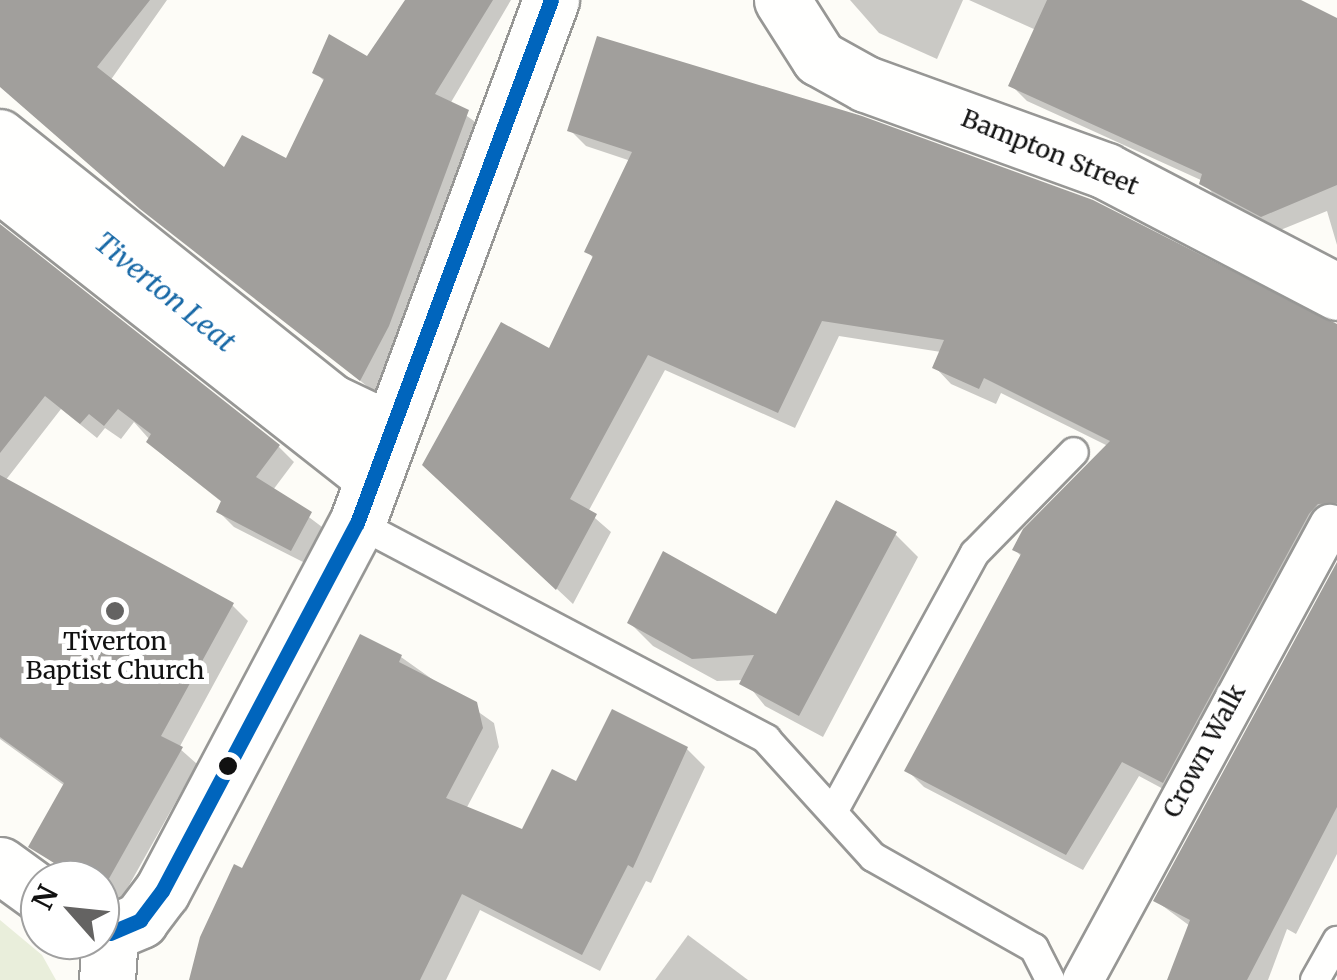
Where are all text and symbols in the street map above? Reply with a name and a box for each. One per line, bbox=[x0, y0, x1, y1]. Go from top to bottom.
street label: Bampton Street bbox=[957, 103, 1143, 201]
water label: Tiverton Leat bbox=[88, 225, 242, 359]
marker: Tiverton Baptist Church bbox=[104, 600, 126, 622]
place label: Tiverton Baptist Church bbox=[25, 627, 205, 686]
street label: Crown Walk bbox=[1156, 679, 1252, 823]
unlabelled marker bbox=[218, 756, 238, 776]
north arrow bbox=[20, 860, 120, 960]
text: N bbox=[24, 879, 66, 915]

